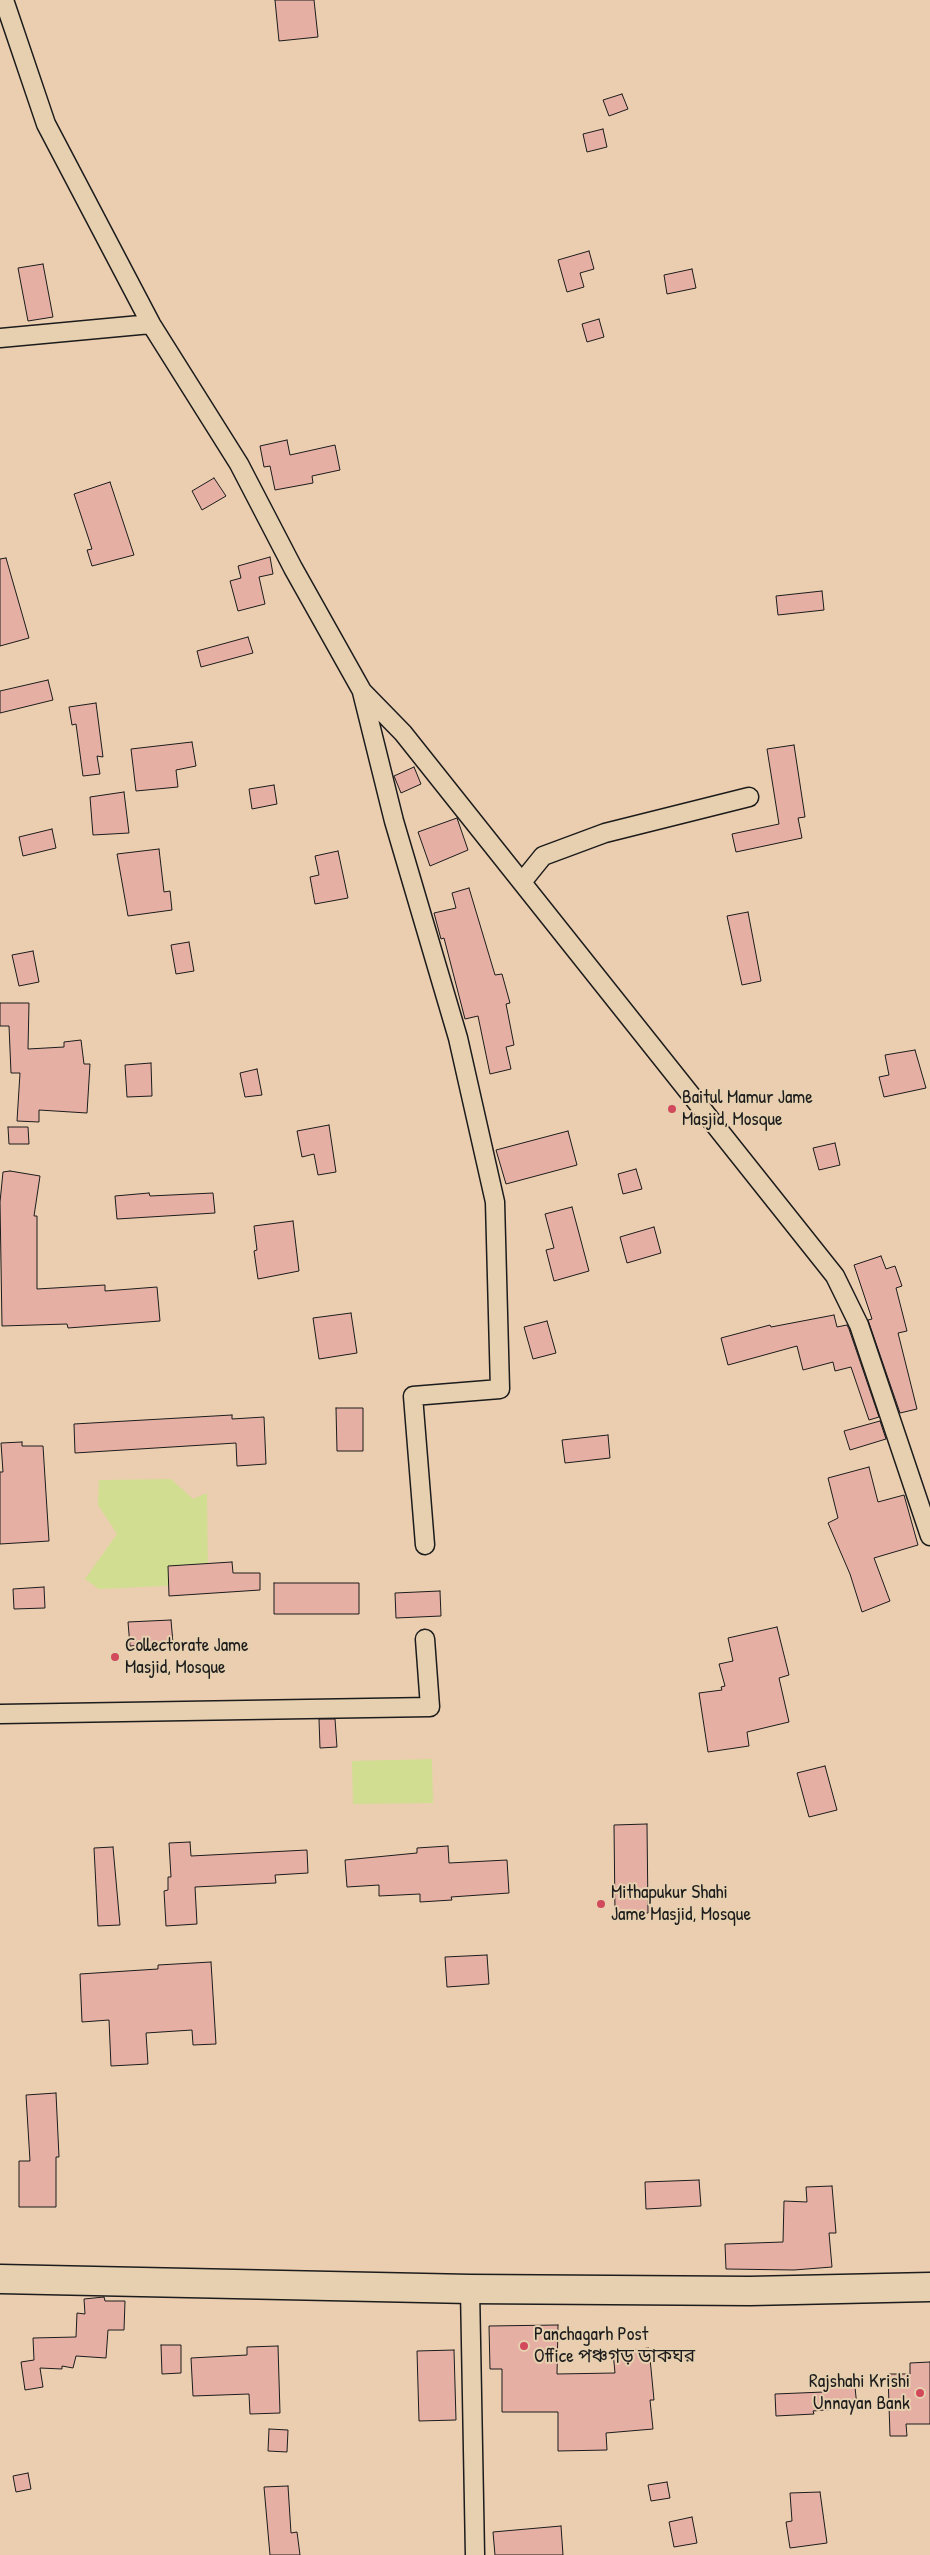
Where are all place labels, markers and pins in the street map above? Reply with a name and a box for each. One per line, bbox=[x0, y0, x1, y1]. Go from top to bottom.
place label: Baitul Mamur Jame Masjid, Mosque bbox=[682, 1087, 813, 1131]
marker: Baitul Mamur Jame Masjid, Mosque bbox=[666, 1103, 678, 1115]
place label: Collectorate Jame Masjid, Mosque bbox=[125, 1635, 249, 1679]
marker: Collectorate Jame Masjid, Mosque bbox=[109, 1651, 121, 1663]
place label: Mithapukur Shahi Jame Masjid, Mosque bbox=[611, 1882, 751, 1926]
marker: Mithapukur Shahi Jame Masjid, Mosque bbox=[595, 1898, 607, 1910]
place label: Panchagarh Post Office পঞ্চগড় ডাকঘর bbox=[534, 2324, 695, 2368]
marker: Panchagarh Post Office পঞ্চগড় ডাকঘর bbox=[518, 2340, 530, 2352]
place label: Rajshahi Krishi Unnayan Bank bbox=[809, 2371, 910, 2415]
marker: Rajshahi Krishi Unnayan Bank bbox=[914, 2387, 926, 2399]

